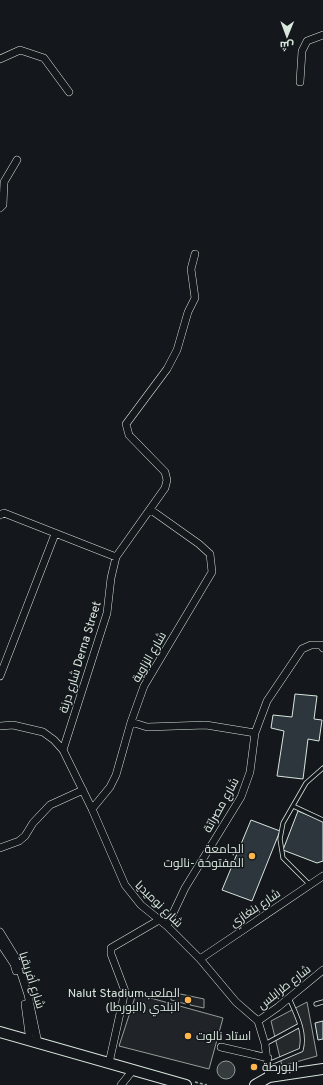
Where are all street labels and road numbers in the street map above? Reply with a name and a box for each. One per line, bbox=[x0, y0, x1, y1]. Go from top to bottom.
street label: شارع درنة Derna Street bbox=[56, 599, 106, 715]
street label: شارع الزاوية bbox=[129, 629, 171, 686]
street label: شارع مصراتة bbox=[200, 775, 244, 836]
street label: شارع نوميديا bbox=[131, 878, 186, 932]
street label: شارع بنغازي bbox=[227, 886, 285, 932]
street label: شارع أفريقيا bbox=[14, 949, 49, 1011]
street label: شارع طرابلس bbox=[255, 962, 315, 1014]

